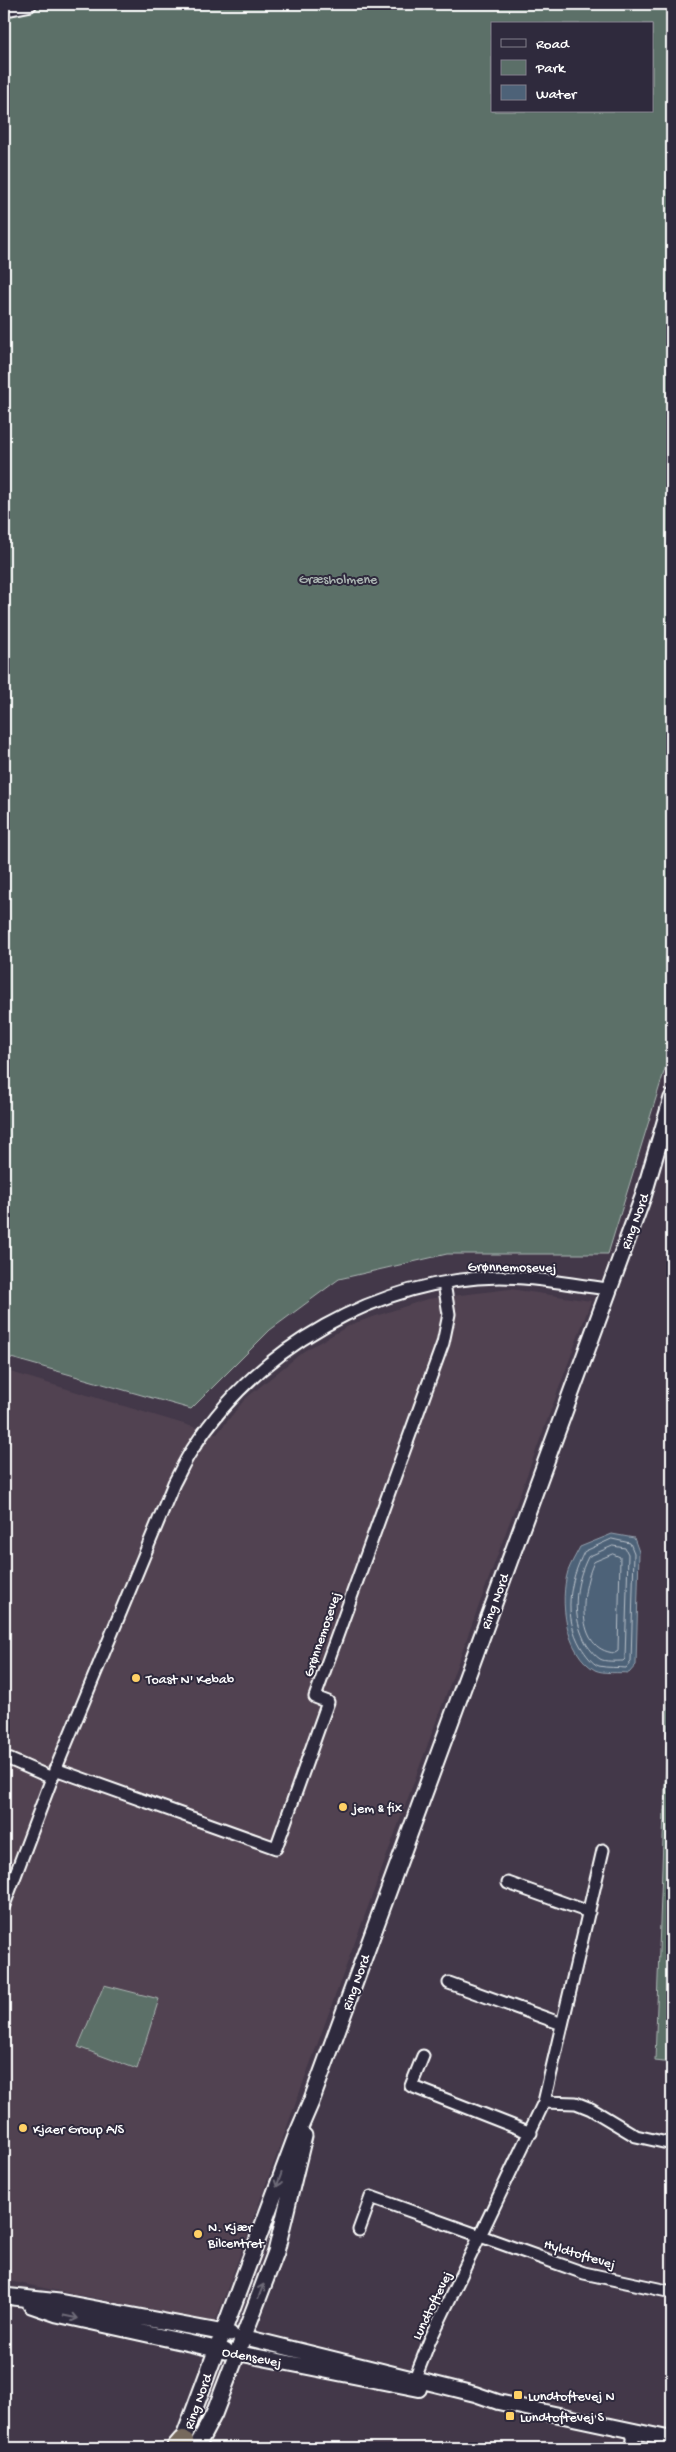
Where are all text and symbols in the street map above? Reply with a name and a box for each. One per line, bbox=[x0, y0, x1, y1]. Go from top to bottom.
legend bbox=[491, 22, 654, 112]
text: Road bbox=[536, 36, 570, 54]
text: Park bbox=[535, 60, 566, 78]
text: Water bbox=[536, 86, 578, 104]
park label: Græsholmene bbox=[299, 572, 378, 589]
street label: Ring Nord bbox=[618, 1190, 655, 1252]
street label: Grønnemosevej bbox=[467, 1259, 556, 1278]
street label: Ring Nord bbox=[478, 1570, 515, 1632]
street label: Grønnemosevej bbox=[301, 1590, 346, 1679]
marker: Toast N' Kebab bbox=[130, 1672, 142, 1684]
place label: Toast N' Kebab bbox=[145, 1672, 235, 1689]
marker: jem & fix bbox=[337, 1801, 349, 1813]
place label: jem & fix bbox=[351, 1801, 403, 1818]
street label: Ring Nord bbox=[339, 1951, 376, 2013]
marker: Kjaer Group A/S bbox=[17, 2122, 29, 2134]
place label: Kjaer Group A/S bbox=[33, 2122, 125, 2139]
one-way arrow bbox=[274, 2172, 284, 2187]
place label: N. Kjær Bilcentret bbox=[207, 2220, 265, 2253]
marker: N. Kjær Bilcentret bbox=[192, 2228, 204, 2240]
street label: Hyldtoftevej bbox=[541, 2236, 617, 2274]
street label: Lundtoftevej bbox=[409, 2269, 457, 2343]
one-way arrow bbox=[257, 2284, 266, 2300]
one-way arrow bbox=[63, 2313, 79, 2322]
street label: Odensevej bbox=[220, 2344, 283, 2373]
street label: Ring Nord bbox=[181, 2370, 218, 2432]
marker: Lundtoftevej N bbox=[512, 2389, 524, 2401]
place label: Lundtoftevej N bbox=[528, 2389, 615, 2406]
marker: Lundtoftevej S bbox=[504, 2410, 516, 2422]
place label: Lundtoftevej S bbox=[520, 2410, 605, 2427]

